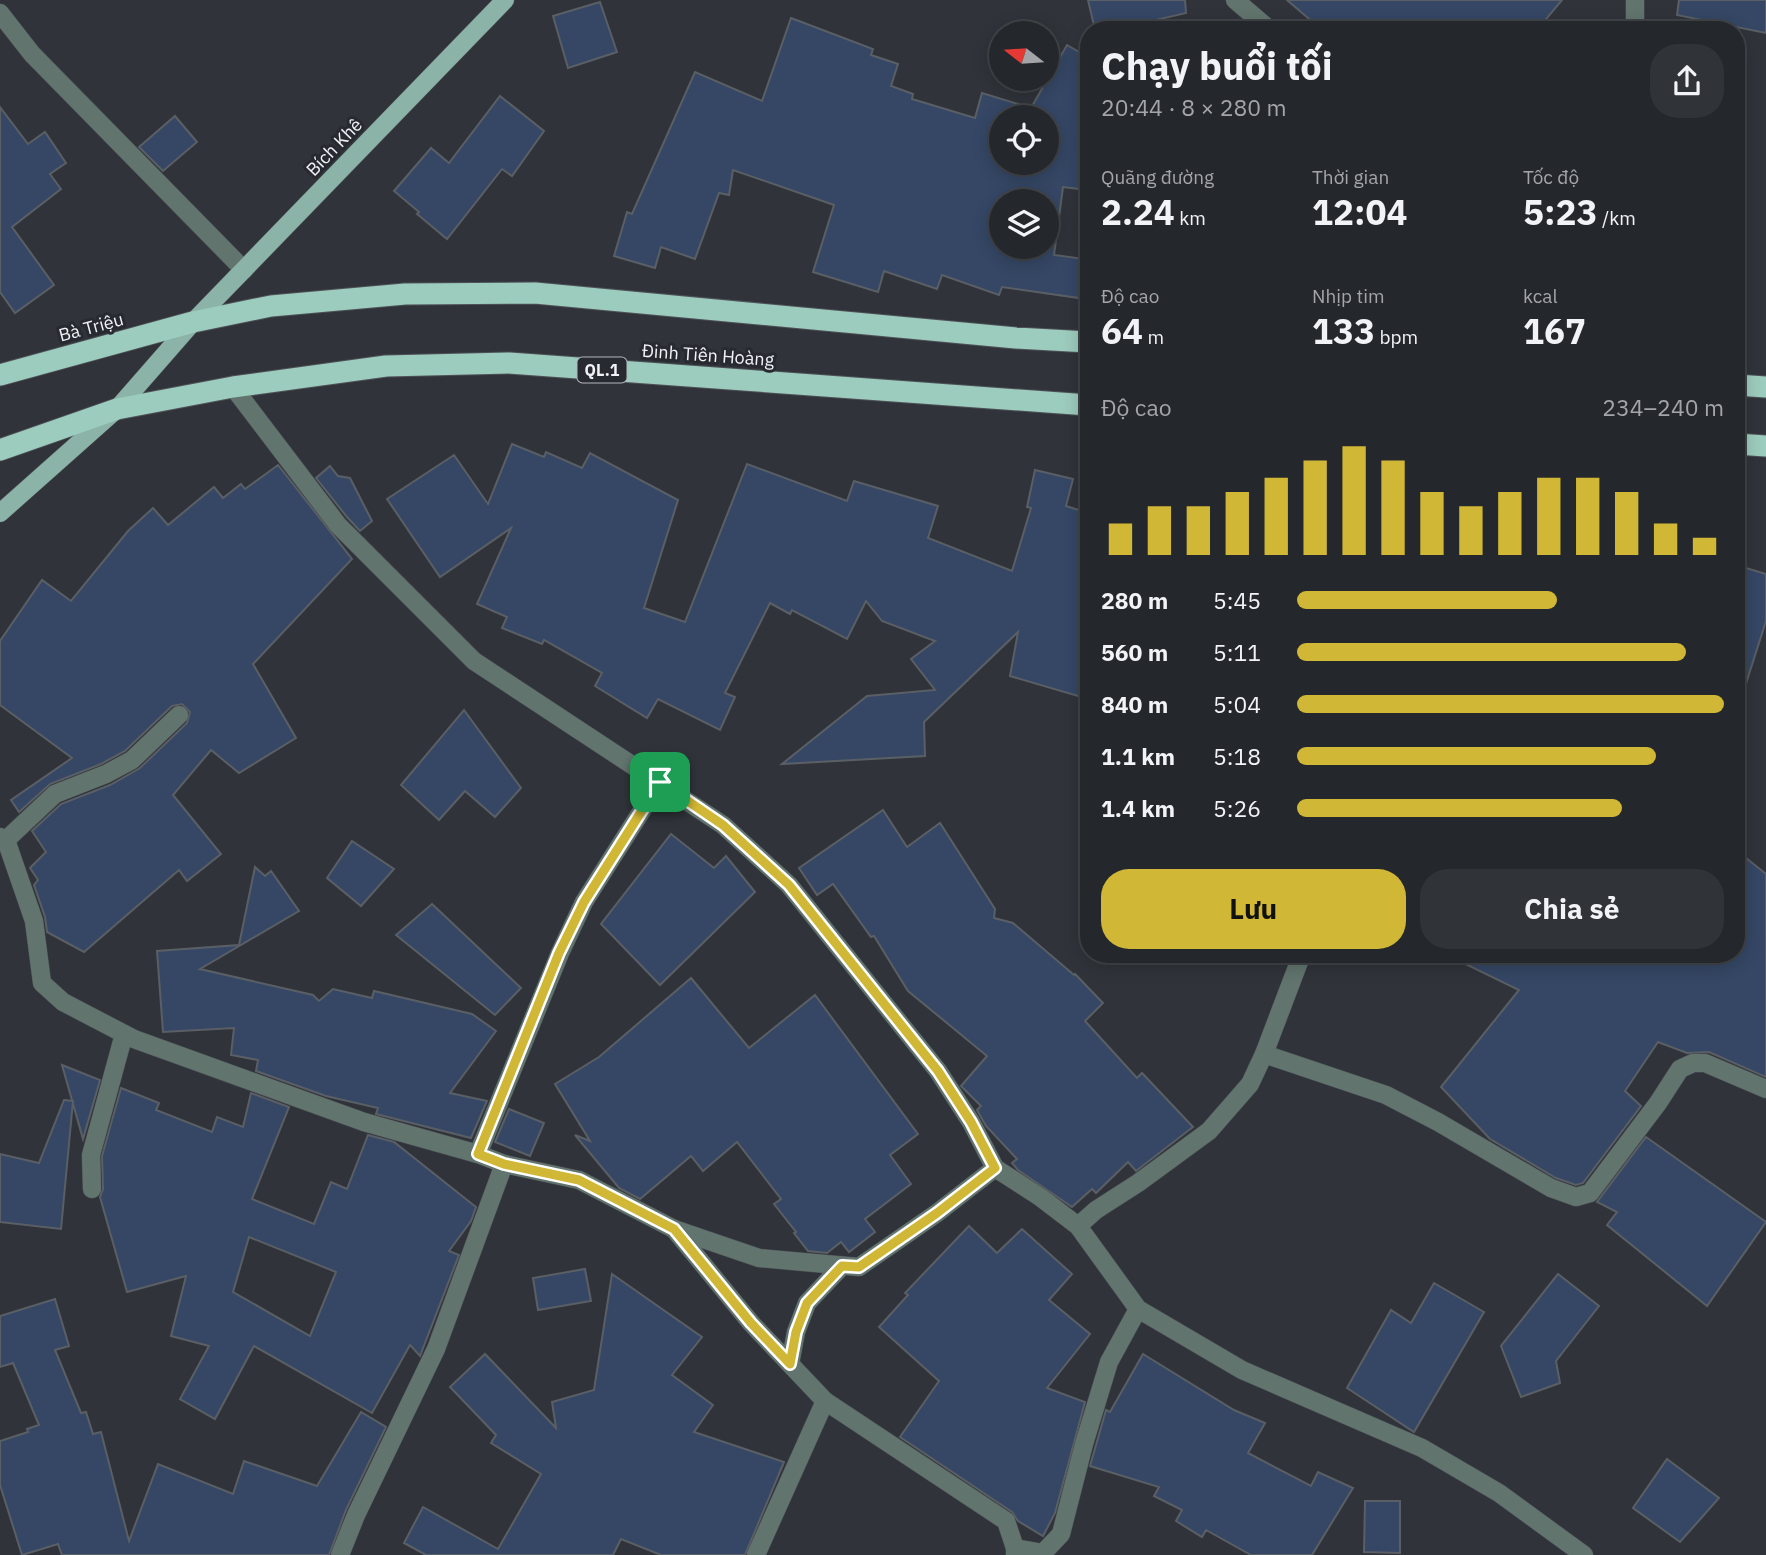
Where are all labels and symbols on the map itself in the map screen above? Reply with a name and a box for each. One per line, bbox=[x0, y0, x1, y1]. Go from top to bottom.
north arrow bbox=[989, 21, 1059, 91]
street label: Bích Khê bbox=[301, 113, 367, 181]
street label: Bà Triệu bbox=[56, 307, 126, 347]
street label: Đinh Tiên Hoàng bbox=[641, 339, 775, 371]
road number: QL.1 bbox=[578, 358, 626, 382]
pin bbox=[630, 752, 690, 812]

